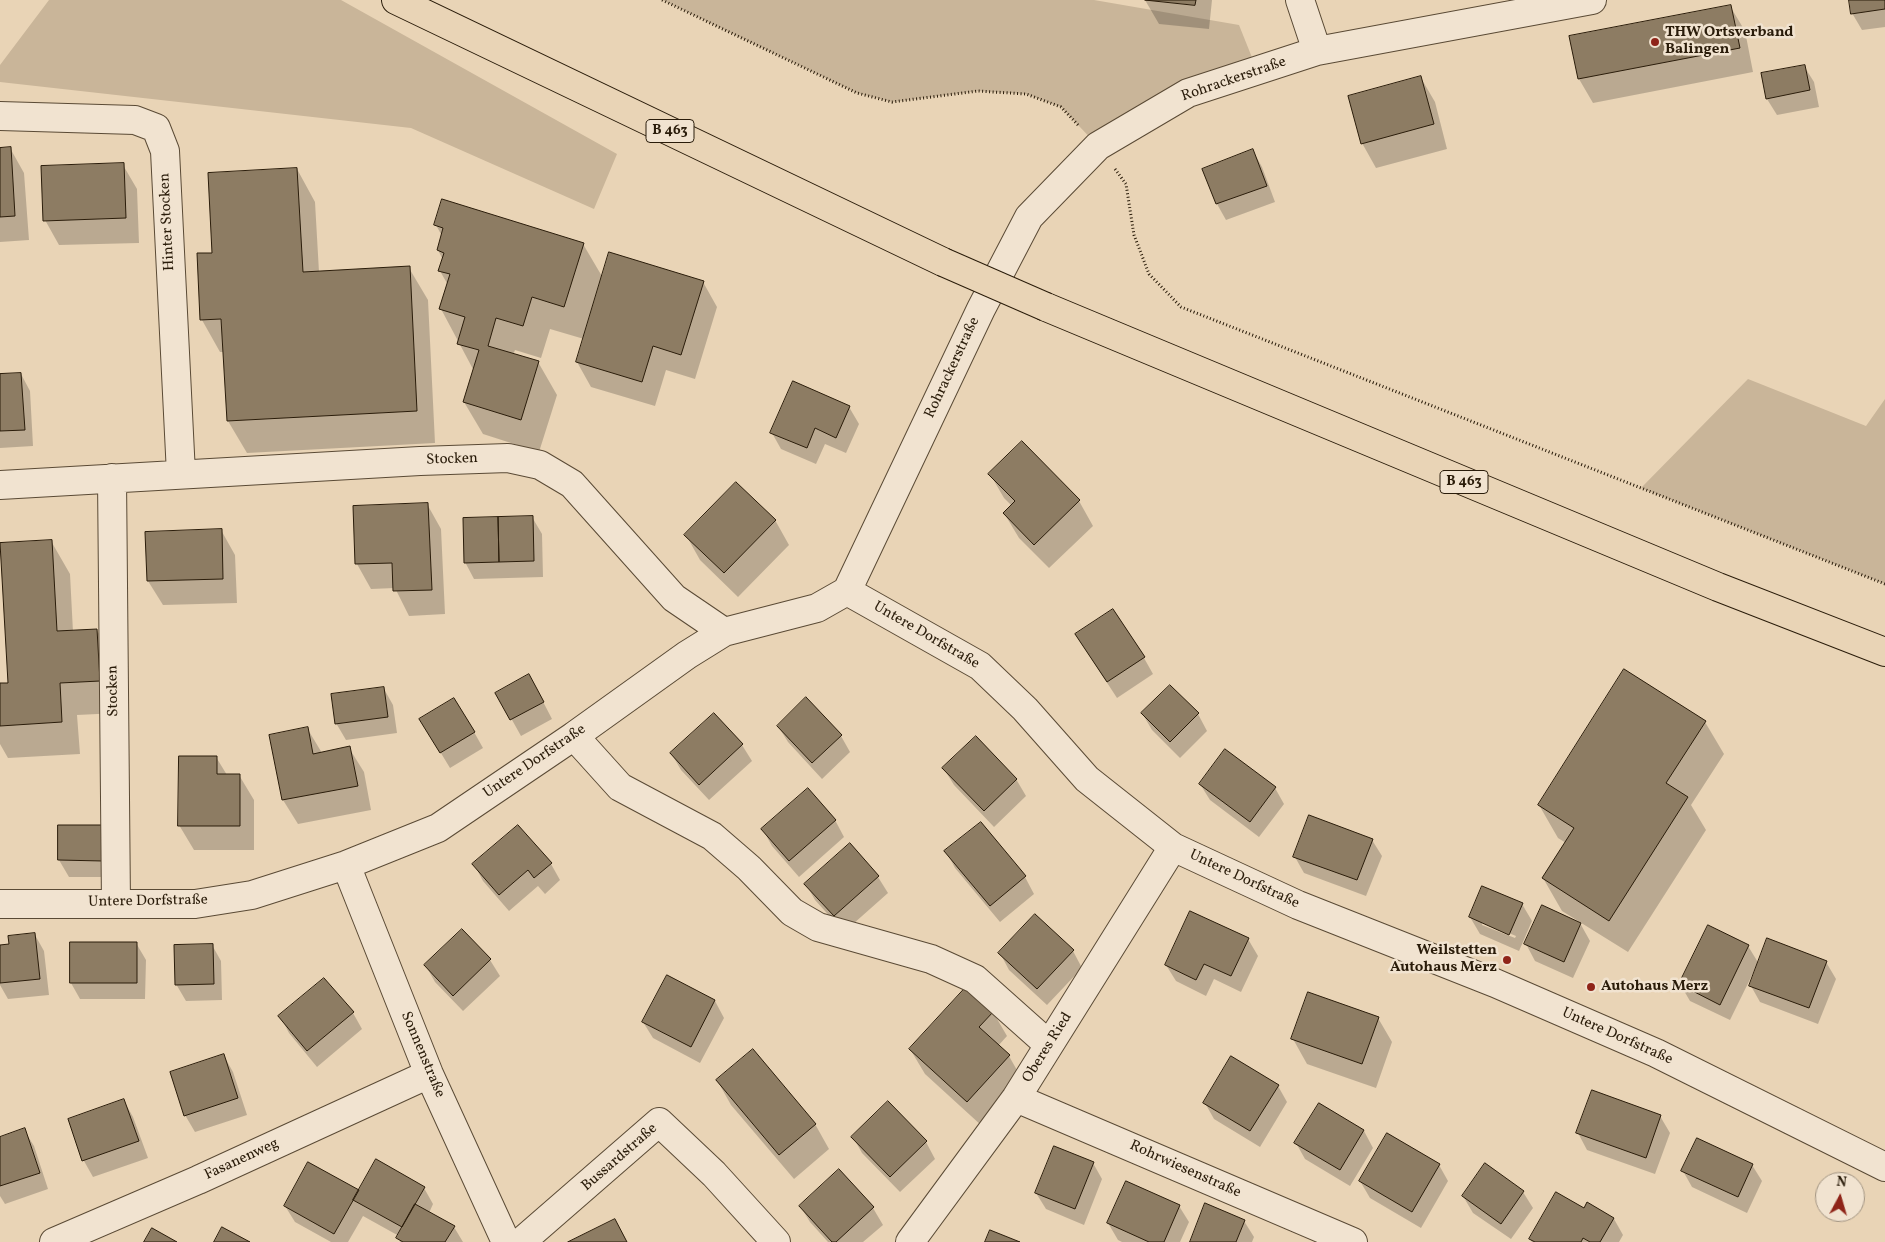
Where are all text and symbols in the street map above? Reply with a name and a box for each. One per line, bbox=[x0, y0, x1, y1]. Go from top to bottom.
place label: THW Ortsverband Balingen bbox=[1665, 24, 1793, 59]
marker: THW Ortsverband Balingen bbox=[1649, 36, 1661, 48]
street label: Rohrackerstraße bbox=[1179, 54, 1289, 106]
road number: B 463 bbox=[646, 120, 694, 142]
street label: Hinter Stocken bbox=[156, 173, 180, 271]
street label: Rohrackerstraße bbox=[922, 314, 984, 422]
street label: Stocken bbox=[426, 450, 478, 470]
road number: B 463 bbox=[1440, 471, 1488, 494]
street label: Untere Dorfstraße bbox=[870, 598, 982, 674]
street label: Stocken bbox=[105, 665, 123, 717]
street label: Untere Dorfstraße bbox=[480, 721, 590, 803]
street label: Untere Dorfstraße bbox=[1186, 847, 1302, 913]
street label: Untere Dorfstraße bbox=[88, 892, 208, 912]
place label: Weilstetten Autohaus Merz bbox=[1390, 942, 1497, 977]
marker: Weilstetten Autohaus Merz bbox=[1501, 954, 1513, 966]
place label: Autohaus Merz bbox=[1601, 978, 1708, 996]
marker: Autohaus Merz bbox=[1585, 981, 1597, 993]
street label: Untere Dorfstraße bbox=[1559, 1004, 1675, 1070]
street label: Sonnenstraße bbox=[396, 1009, 448, 1101]
street label: Oberes Ried bbox=[1019, 1010, 1077, 1086]
street label: Bussardstraße bbox=[578, 1120, 662, 1196]
street label: Fasanenweg bbox=[202, 1135, 282, 1185]
street label: Rohrwiesenstraße bbox=[1126, 1137, 1244, 1203]
north arrow bbox=[1815, 1172, 1865, 1222]
text: N bbox=[1835, 1173, 1848, 1193]

